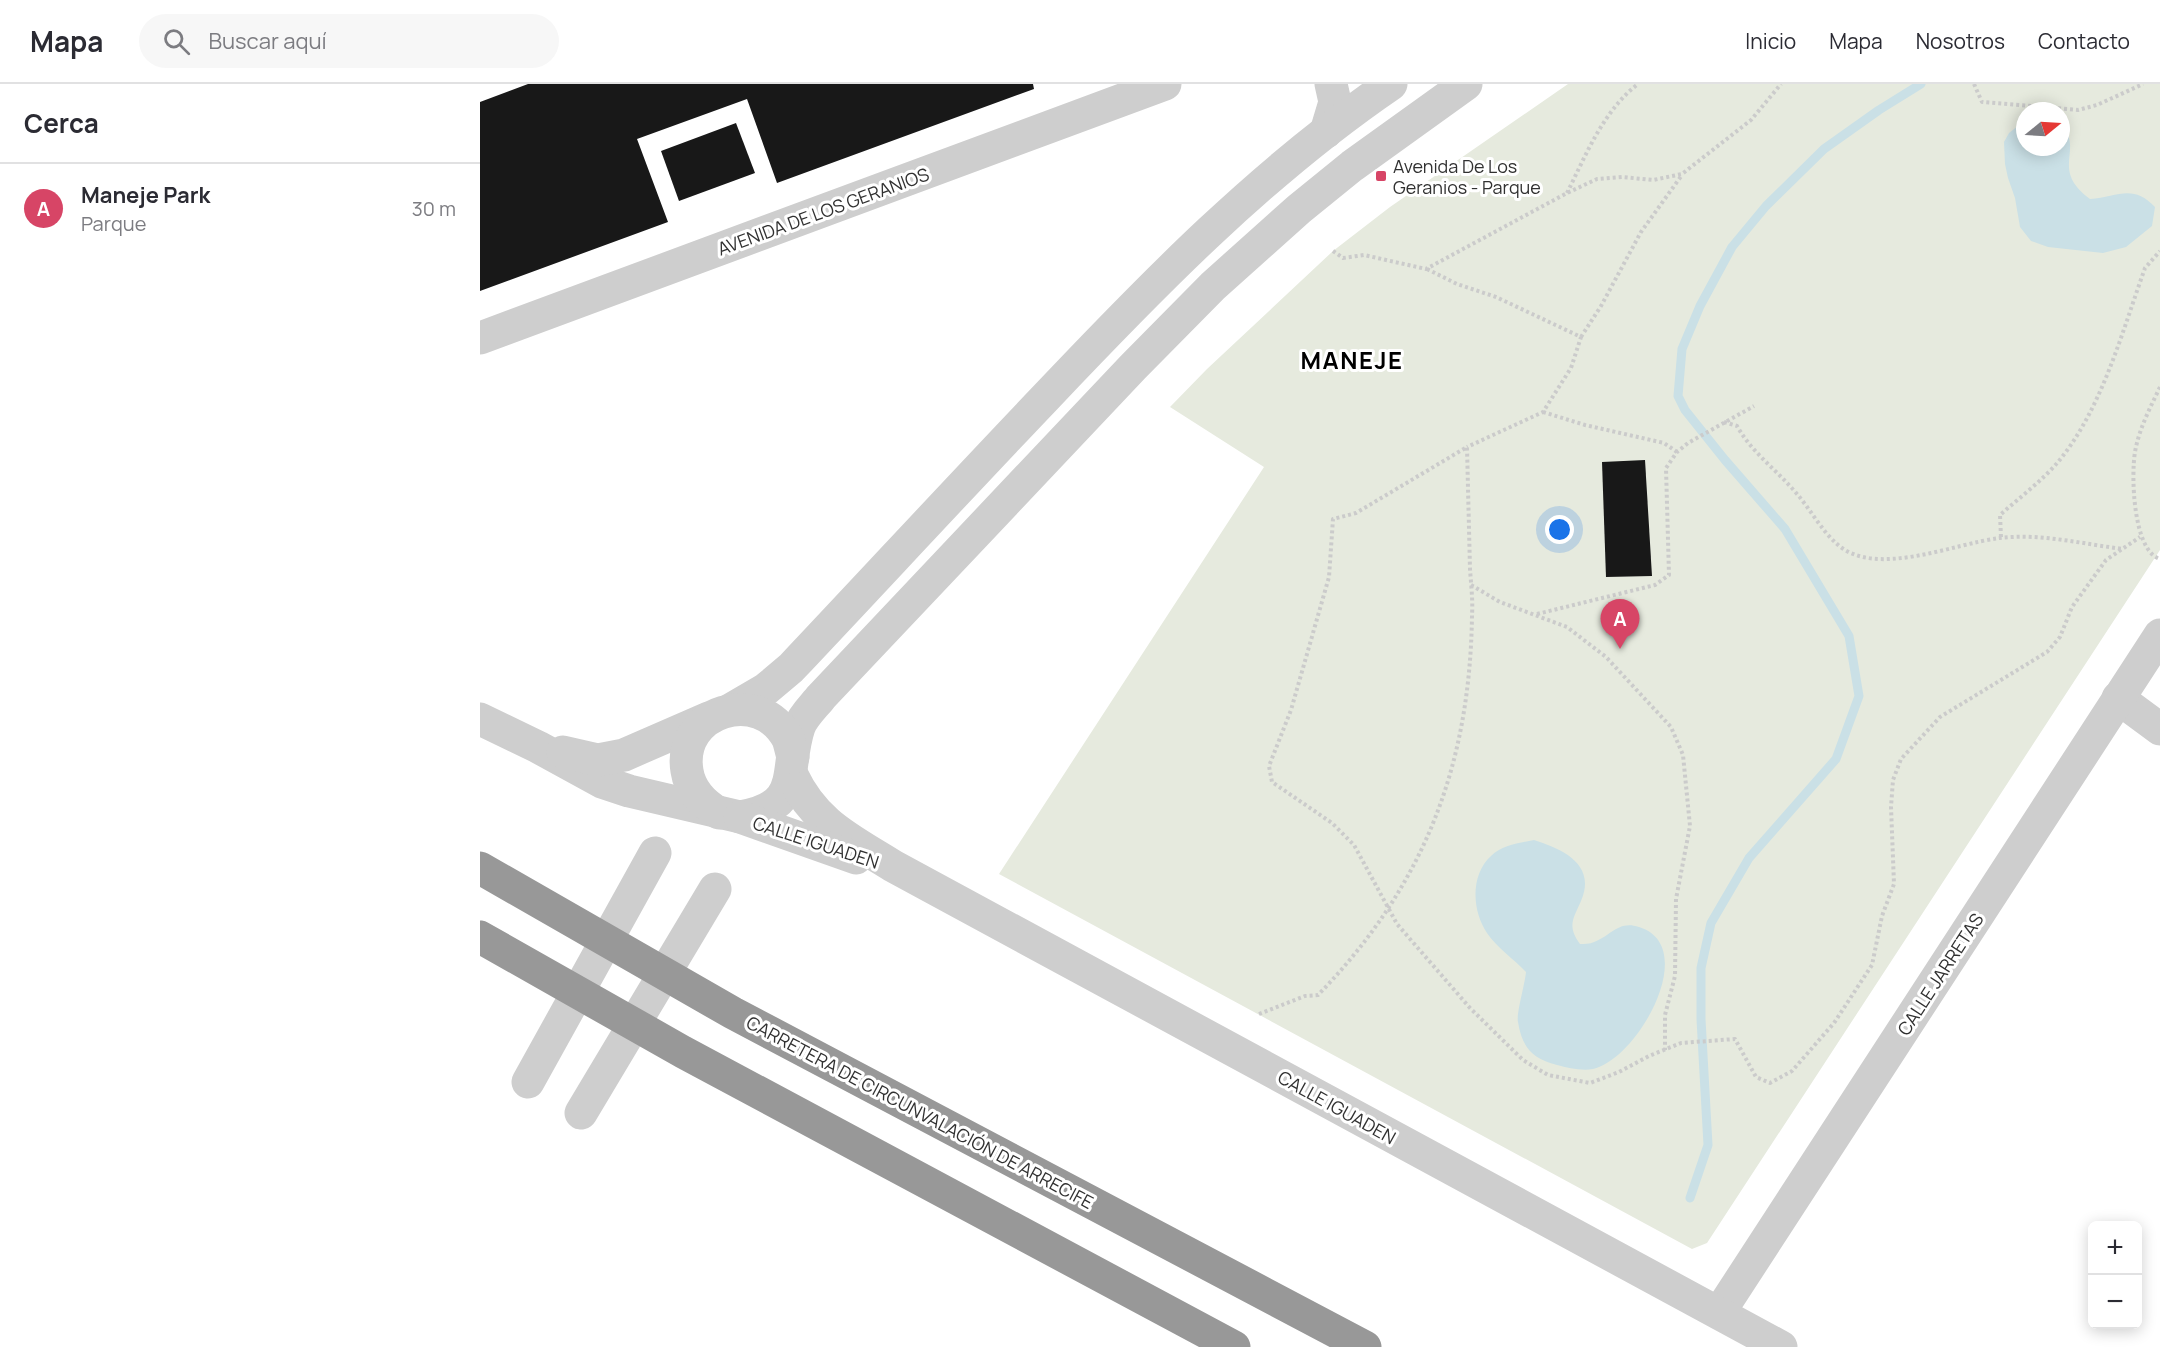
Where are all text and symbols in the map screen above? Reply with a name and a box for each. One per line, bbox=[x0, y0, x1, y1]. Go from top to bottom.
search box bbox=[139, 14, 559, 68]
text: Mapa bbox=[30, 22, 103, 60]
icon: search bbox=[160, 25, 193, 58]
text: Buscar aquí bbox=[208, 26, 327, 56]
text: Inicio bbox=[1745, 27, 1796, 55]
text: Mapa bbox=[1829, 27, 1883, 55]
text: Nosotros bbox=[1916, 27, 2005, 55]
text: Contacto bbox=[2038, 27, 2130, 55]
north arrow bbox=[2016, 102, 2070, 156]
text: Cerca bbox=[24, 105, 99, 141]
place label: Avenida De Los Geranios - Parque bbox=[1393, 154, 1541, 199]
street label: AVENIDA DE LOS GERANIOS bbox=[714, 162, 932, 260]
marker: Avenida De Los Geranios - Parque bbox=[1374, 169, 1388, 183]
text: Maneje Park bbox=[81, 180, 210, 210]
text: A bbox=[37, 195, 50, 222]
text: 30 m bbox=[412, 195, 456, 222]
text: Parque bbox=[81, 210, 146, 237]
district label: MANEJE bbox=[1301, 343, 1403, 376]
your location bbox=[1545, 515, 1574, 544]
pin: A bbox=[1600, 600, 1640, 649]
street label: CALLE IGUADEN bbox=[750, 810, 882, 874]
street label: CALLE JARRETAS bbox=[1892, 908, 1988, 1040]
street label: CARRETERA DE CIRCUNVALACIÓN DE ARRECIFE bbox=[742, 1010, 1098, 1214]
street label: CALLE IGUADEN bbox=[1274, 1065, 1400, 1149]
map controls bbox=[2088, 1221, 2142, 1329]
button: + bbox=[2088, 1221, 2142, 1275]
button: − bbox=[2088, 1275, 2142, 1329]

